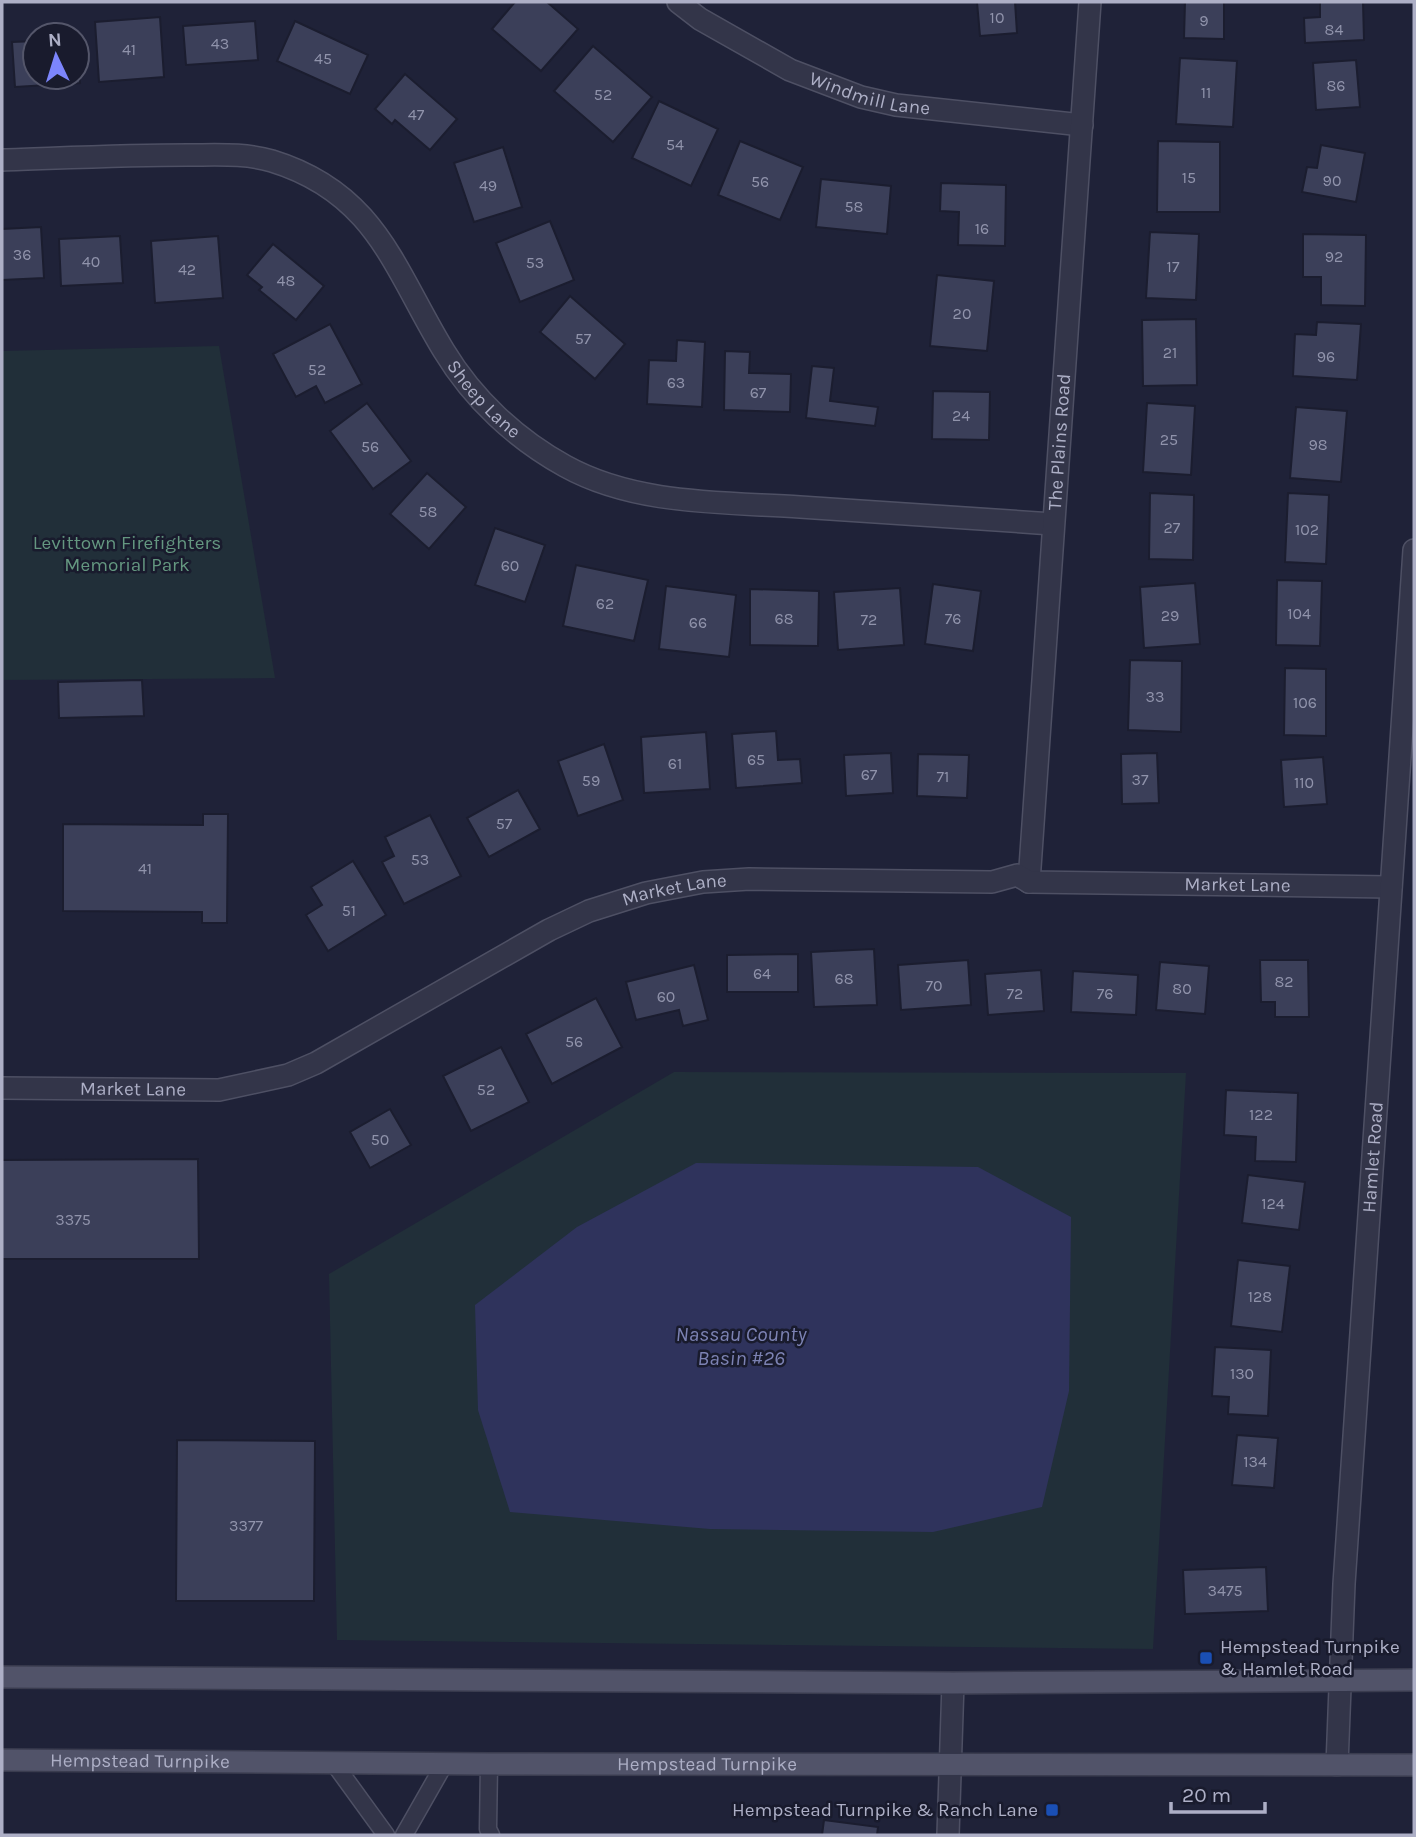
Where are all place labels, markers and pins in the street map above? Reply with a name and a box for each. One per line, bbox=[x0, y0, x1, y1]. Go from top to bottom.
place label: Hempstead Turnpike & Hamlet Road bbox=[1220, 1636, 1400, 1680]
marker: Hempstead Turnpike & Hamlet Road bbox=[1198, 1650, 1214, 1666]
place label: Hempstead Turnpike & Ranch Lane bbox=[732, 1799, 1038, 1821]
marker: Hempstead Turnpike & Ranch Lane bbox=[1044, 1802, 1060, 1818]

